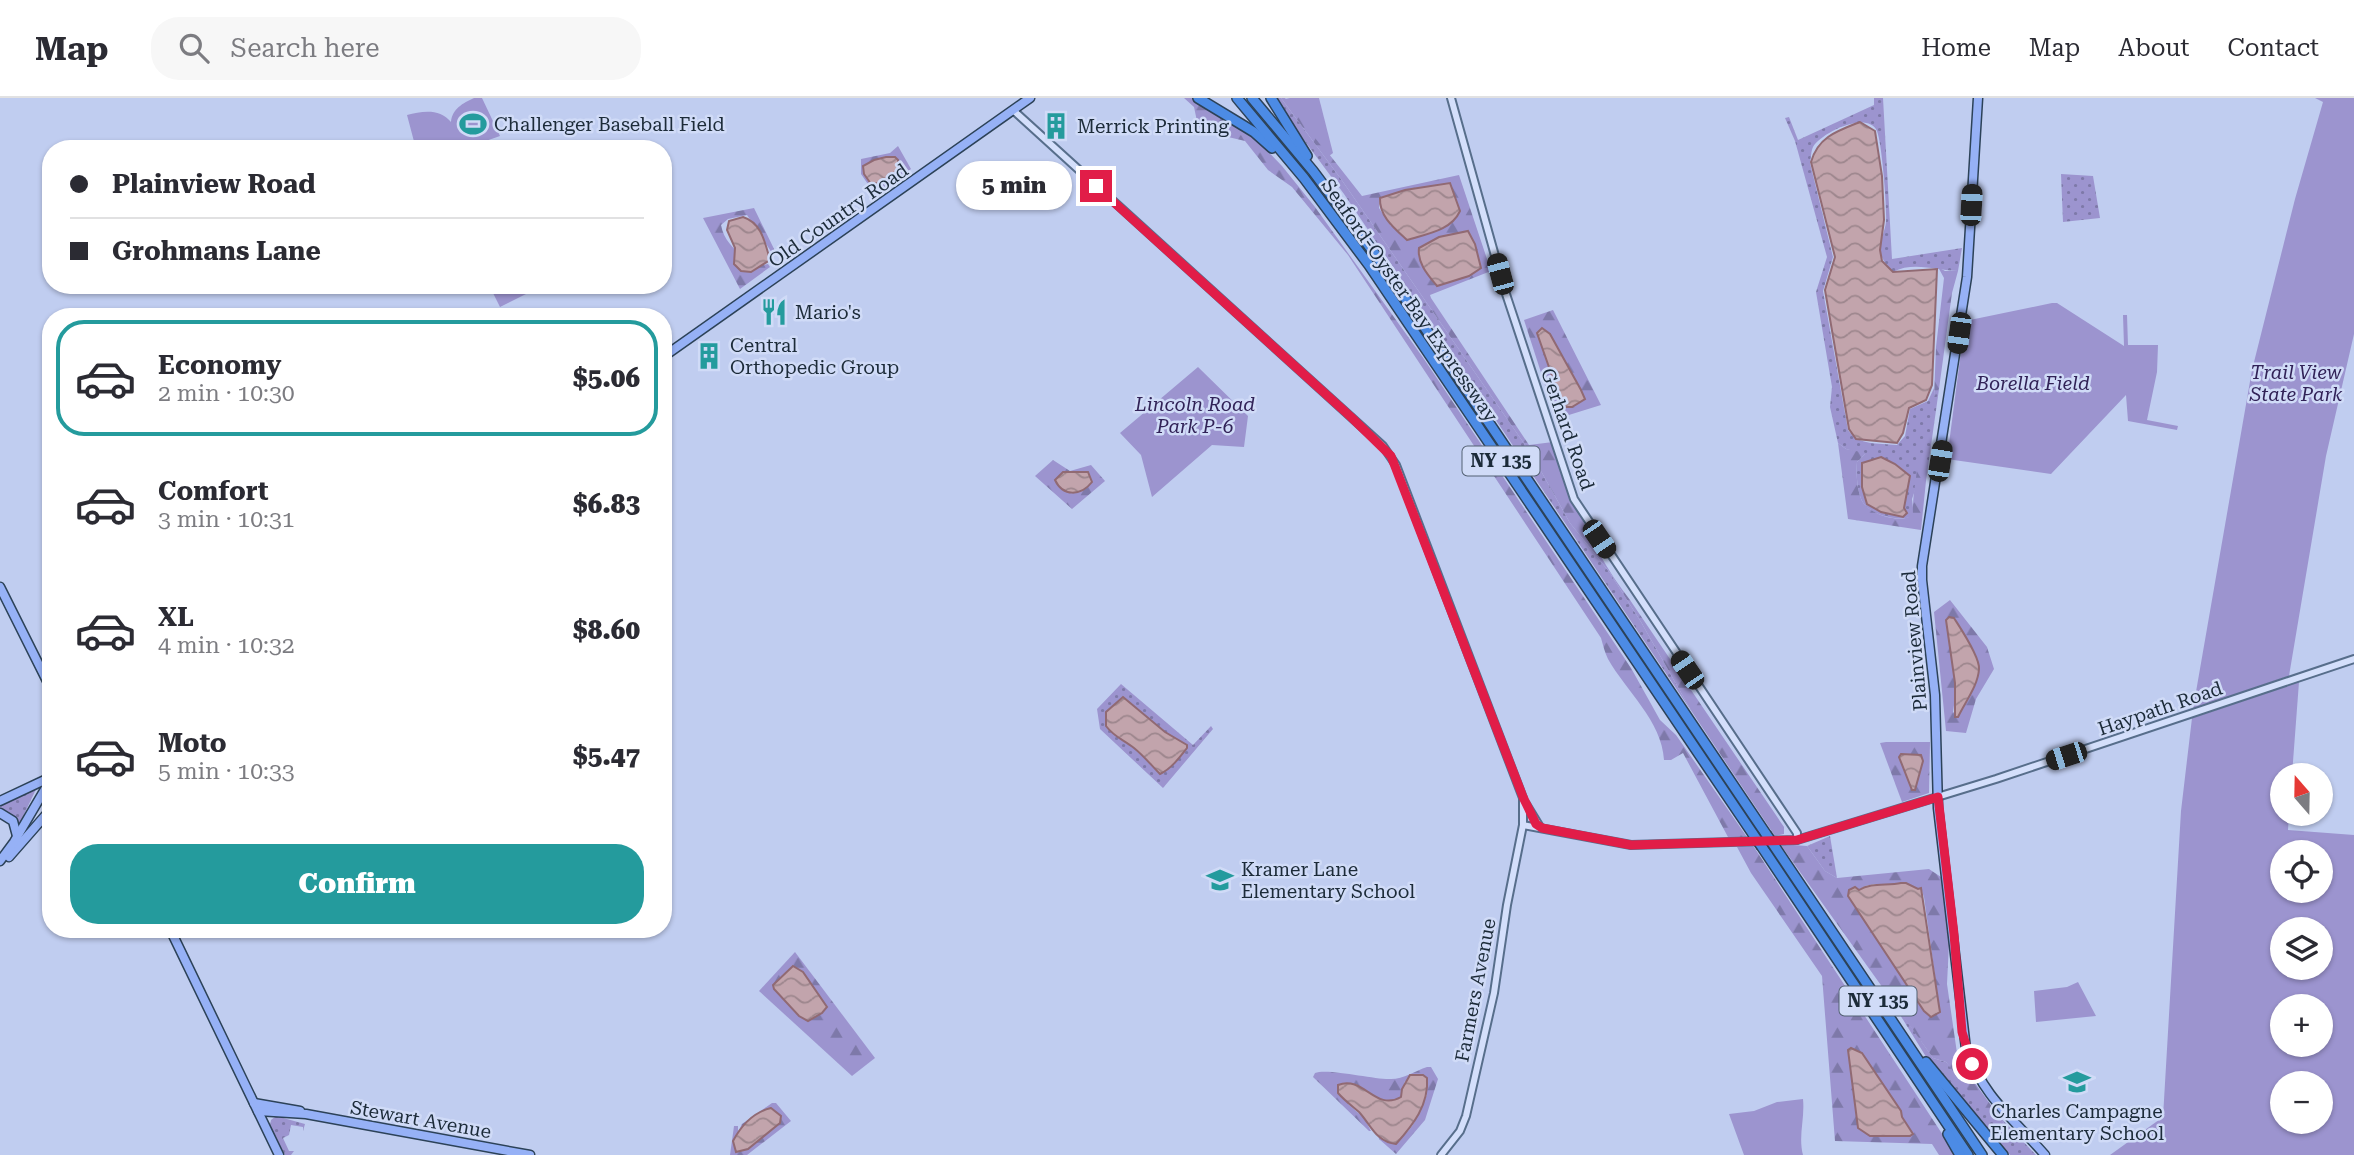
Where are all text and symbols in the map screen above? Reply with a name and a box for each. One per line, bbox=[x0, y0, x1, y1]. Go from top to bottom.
search box bbox=[151, 17, 641, 80]
text: Map bbox=[35, 29, 109, 68]
icon: search bbox=[175, 29, 213, 67]
text: Search here bbox=[231, 33, 380, 63]
text: Home bbox=[1921, 34, 1991, 62]
text: Map bbox=[2029, 34, 2080, 62]
text: About bbox=[2118, 34, 2189, 62]
text: Contact bbox=[2227, 34, 2319, 62]
sports icon: Challenger Baseball Field bbox=[458, 109, 488, 139]
building icon: Merrick Printing bbox=[1041, 111, 1071, 141]
place label: Challenger Baseball Field bbox=[494, 113, 725, 136]
place label: Merrick Printing bbox=[1077, 115, 1229, 138]
street label: Old Country Road bbox=[764, 159, 913, 272]
callout: 5 min bbox=[956, 162, 1072, 210]
text: Plainview Road bbox=[112, 169, 315, 199]
route end bbox=[1080, 170, 1112, 202]
text: 5 min bbox=[982, 172, 1046, 199]
street label: Seaford-Oyster Bay Expressway bbox=[1317, 174, 1503, 427]
car bbox=[1960, 183, 1983, 227]
text: Grohmans Lane bbox=[112, 236, 321, 266]
car bbox=[1485, 251, 1516, 297]
restaurant icon: Mario's bbox=[759, 297, 789, 327]
place label: Mario's bbox=[795, 301, 861, 324]
car bbox=[1946, 311, 1973, 355]
place label: Central Orthopedic Group bbox=[730, 334, 899, 379]
building icon: Central Orthopedic Group bbox=[694, 341, 724, 371]
icon: car bbox=[74, 347, 137, 410]
text: Economy bbox=[158, 350, 281, 380]
park label: Trail View State Park bbox=[2249, 361, 2343, 406]
text: $5.06 bbox=[573, 363, 640, 393]
street label: Gerhard Road bbox=[1536, 365, 1599, 493]
park label: Borella Field bbox=[1975, 372, 2090, 395]
text: 2 min · 10:30 bbox=[158, 380, 295, 407]
park label: Lincoln Road Park P-6 bbox=[1134, 393, 1255, 438]
car bbox=[1927, 439, 1954, 483]
road number: NY 135 bbox=[1462, 446, 1540, 475]
icon: car bbox=[74, 473, 137, 536]
text: Comfort bbox=[158, 476, 268, 506]
text: $6.83 bbox=[573, 489, 640, 519]
text: 3 min · 10:31 bbox=[158, 506, 295, 533]
car bbox=[1579, 516, 1620, 562]
street label: Plainview Road bbox=[1897, 570, 1932, 712]
icon: car bbox=[74, 599, 137, 662]
text: XL bbox=[158, 602, 194, 632]
text: $8.60 bbox=[573, 615, 640, 645]
text: 4 min · 10:32 bbox=[158, 632, 295, 659]
car bbox=[1667, 647, 1708, 693]
street label: Haypath Road bbox=[2095, 676, 2225, 741]
icon: car bbox=[74, 725, 137, 788]
text: Moto bbox=[158, 728, 227, 758]
car bbox=[2043, 740, 2090, 772]
text: $5.47 bbox=[573, 741, 640, 771]
text: 5 min · 10:33 bbox=[158, 758, 295, 785]
north arrow bbox=[2270, 763, 2333, 826]
map controls bbox=[2270, 763, 2333, 1134]
button: locate bbox=[2270, 840, 2333, 903]
button: Confirm bbox=[70, 844, 644, 924]
place label: Kramer Lane Elementary School bbox=[1241, 858, 1415, 903]
school or university icon: Kramer Lane Elementary School bbox=[1205, 865, 1235, 895]
street label: Farmers Avenue bbox=[1450, 916, 1501, 1064]
button: layers bbox=[2270, 917, 2333, 980]
road number: NY 135 bbox=[1840, 986, 1916, 1016]
button: + bbox=[2270, 994, 2333, 1057]
route start bbox=[1956, 1048, 1988, 1080]
school or university icon: Charles Campagne Elementary School bbox=[2062, 1067, 2092, 1097]
button: − bbox=[2270, 1071, 2333, 1134]
street label: Stewart Avenue bbox=[349, 1096, 493, 1143]
place label: Charles Campagne Elementary School bbox=[1990, 1100, 2164, 1145]

